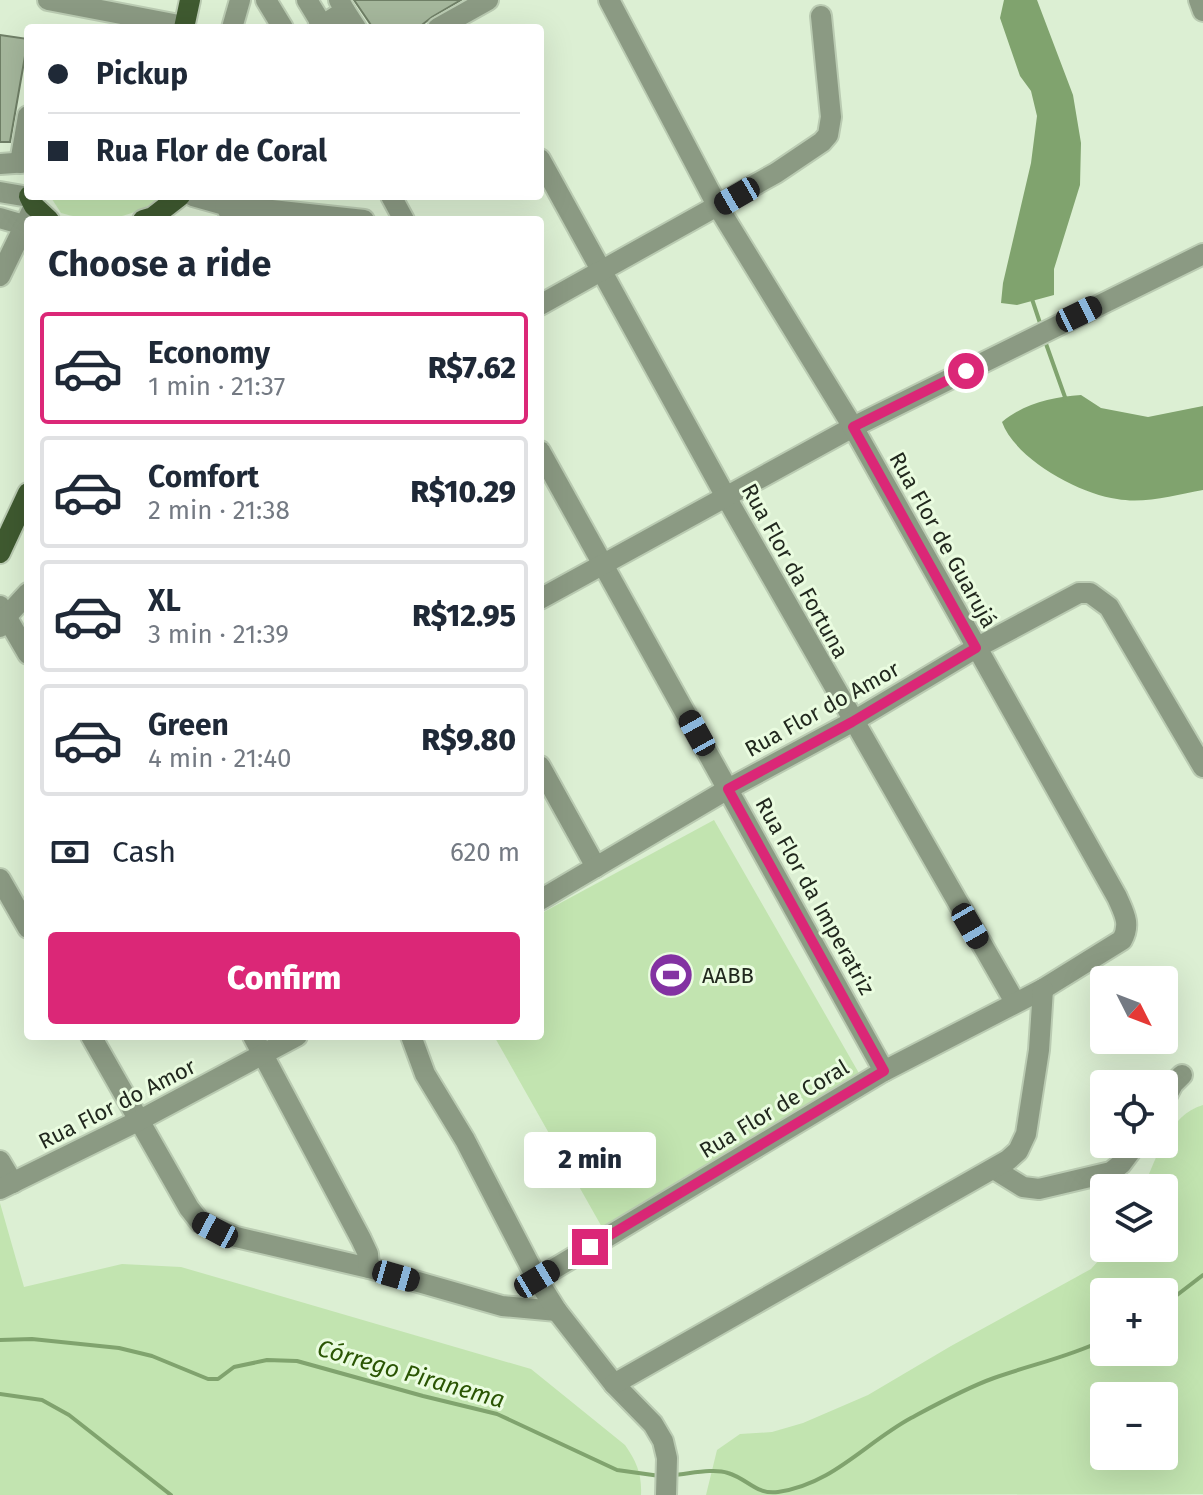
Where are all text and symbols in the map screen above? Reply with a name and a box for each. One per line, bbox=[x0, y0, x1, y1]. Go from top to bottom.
text: Pickup bbox=[96, 56, 188, 92]
text: Rua Flor de Coral bbox=[96, 133, 327, 169]
car bbox=[710, 174, 764, 218]
text: Choose a ride bbox=[48, 242, 271, 286]
car bbox=[1052, 293, 1106, 335]
icon: car bbox=[52, 332, 124, 404]
text: Economy bbox=[148, 335, 270, 371]
text: R$7.62 bbox=[428, 350, 516, 386]
route start bbox=[948, 353, 984, 389]
text: 1 min · 21:37 bbox=[148, 371, 285, 402]
street label: Rua Flor de Guarujá bbox=[883, 447, 1003, 633]
icon: car bbox=[52, 456, 124, 528]
text: Comfort bbox=[148, 459, 259, 495]
text: R$10.29 bbox=[410, 474, 516, 510]
street label: Rua Flor da Fortuna bbox=[736, 479, 854, 663]
text: 2 min · 21:38 bbox=[148, 495, 290, 526]
icon: car bbox=[52, 580, 124, 652]
text: XL bbox=[148, 583, 181, 619]
text: R$12.95 bbox=[412, 598, 516, 634]
text: 3 min · 21:39 bbox=[148, 619, 289, 650]
street label: Rua Flor do Amor bbox=[740, 655, 904, 763]
icon: car bbox=[52, 704, 124, 776]
car bbox=[675, 706, 719, 760]
text: Green bbox=[148, 707, 229, 743]
text: R$9.80 bbox=[422, 722, 516, 758]
text: 4 min · 21:40 bbox=[148, 743, 292, 774]
street label: Rua Flor da Imperatriz bbox=[750, 793, 880, 999]
icon: cash bbox=[48, 830, 92, 874]
text: Cash bbox=[112, 834, 176, 870]
text: 620 m bbox=[450, 837, 520, 868]
car bbox=[948, 899, 992, 953]
button: Confirm bbox=[48, 932, 520, 1024]
sports icon: AABB bbox=[647, 951, 695, 999]
place label: AABB bbox=[702, 962, 754, 989]
north arrow bbox=[1090, 966, 1178, 1054]
map controls bbox=[1090, 966, 1178, 1470]
street label: Rua Flor do Amor bbox=[34, 1053, 200, 1155]
street label: Rua Flor de Coral bbox=[694, 1054, 854, 1164]
button: locate bbox=[1090, 1070, 1178, 1158]
callout: 2 min bbox=[524, 1131, 656, 1187]
text: 2 min bbox=[558, 1144, 622, 1175]
button: layers bbox=[1090, 1174, 1178, 1262]
car bbox=[188, 1208, 242, 1252]
route end bbox=[572, 1229, 608, 1265]
car bbox=[510, 1256, 564, 1302]
car bbox=[370, 1258, 422, 1294]
button: + bbox=[1090, 1278, 1178, 1366]
water label: Córrego Piranema bbox=[314, 1334, 508, 1414]
button: − bbox=[1090, 1382, 1178, 1470]

